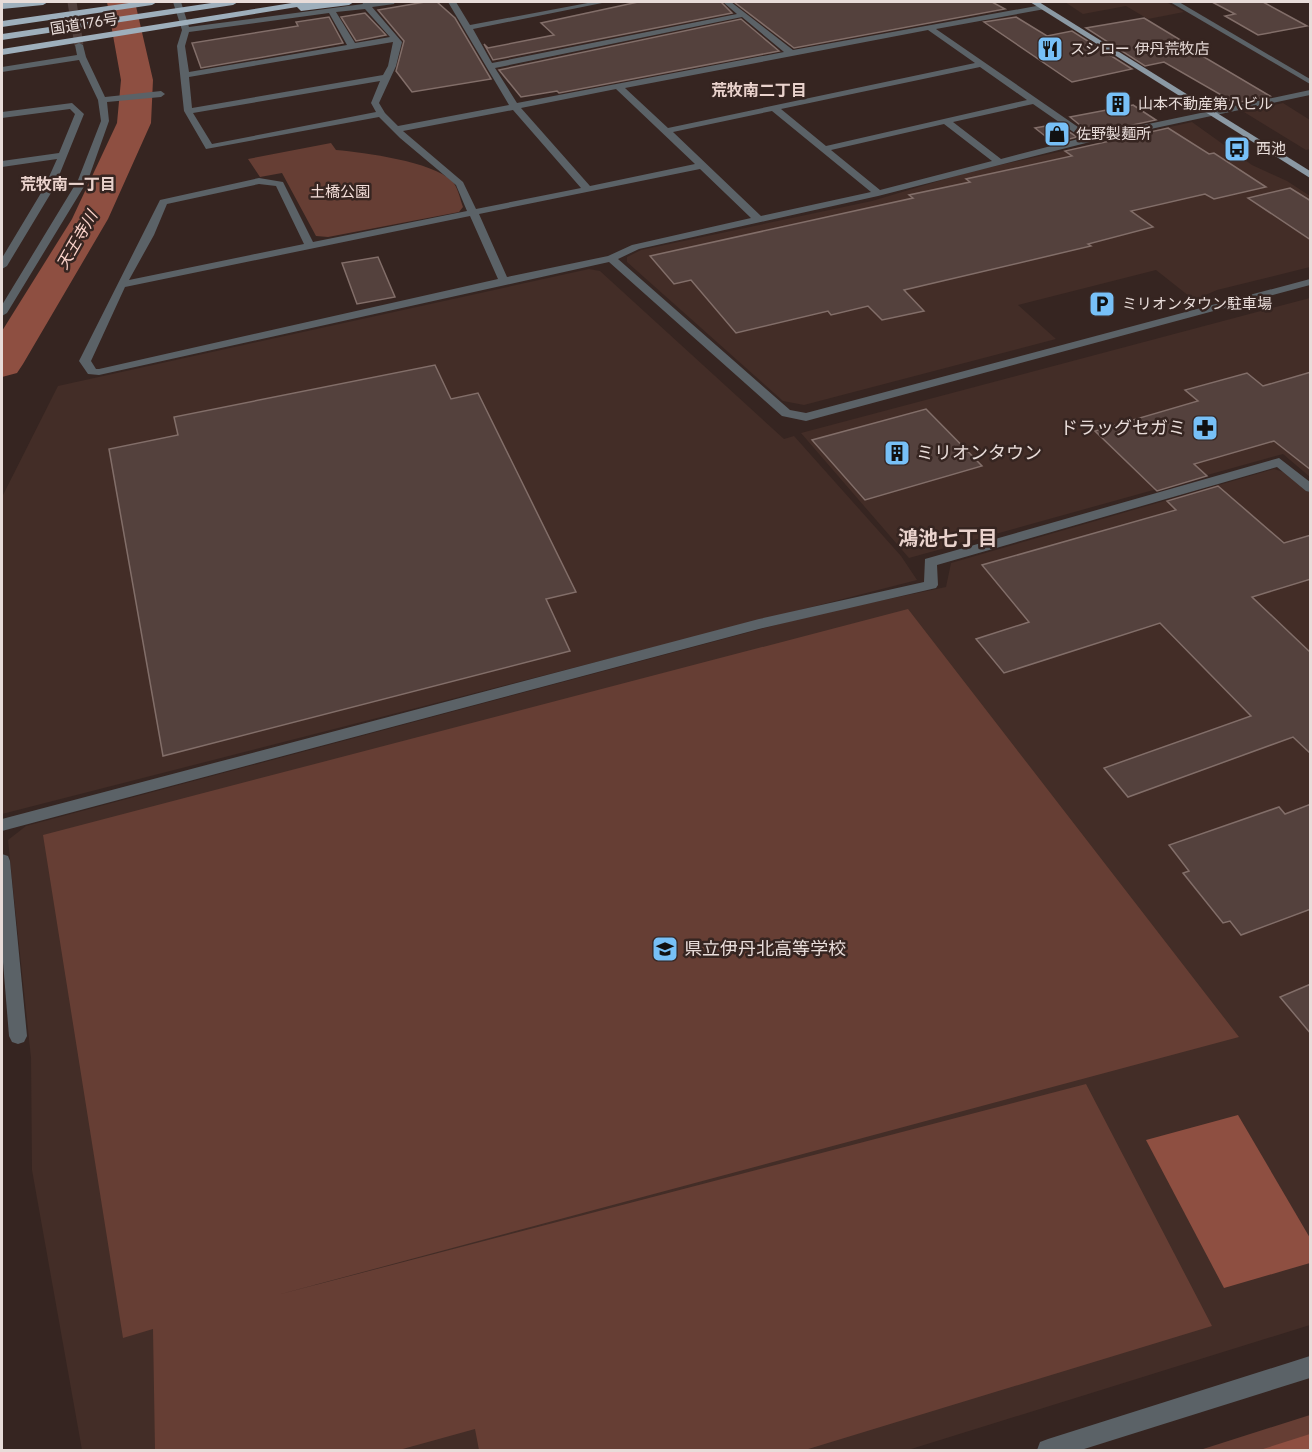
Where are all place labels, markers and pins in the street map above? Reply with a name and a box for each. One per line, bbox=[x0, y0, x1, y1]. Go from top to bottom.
restaurant icon: スシロー 伊丹荒牧店 bbox=[1035, 34, 1065, 64]
place label: スシロー 伊丹荒牧店 bbox=[1070, 38, 1210, 60]
building icon: 山本不動産第八ビル bbox=[1103, 89, 1133, 119]
place label: 山本不動産第八ビル bbox=[1138, 93, 1273, 115]
shop icon: 佐野製麺所 bbox=[1042, 119, 1072, 149]
place label: 佐野製麺所 bbox=[1076, 123, 1151, 145]
bus stop icon: 西池 bbox=[1222, 134, 1252, 164]
place label: 西池 bbox=[1256, 138, 1286, 160]
parking icon: ミリオンタウン駐車場 bbox=[1087, 289, 1117, 319]
place label: ミリオンタウン駐車場 bbox=[1122, 293, 1272, 315]
pharmacy icon: ドラッグセガミ bbox=[1190, 413, 1220, 443]
place label: ドラッグセガミ bbox=[1060, 415, 1186, 441]
building icon: ミリオンタウン bbox=[882, 438, 912, 468]
place label: ミリオンタウン bbox=[916, 440, 1042, 466]
school or university icon: 県立伊丹北高等学校 bbox=[650, 934, 680, 964]
place label: 県立伊丹北高等学校 bbox=[684, 936, 846, 962]

